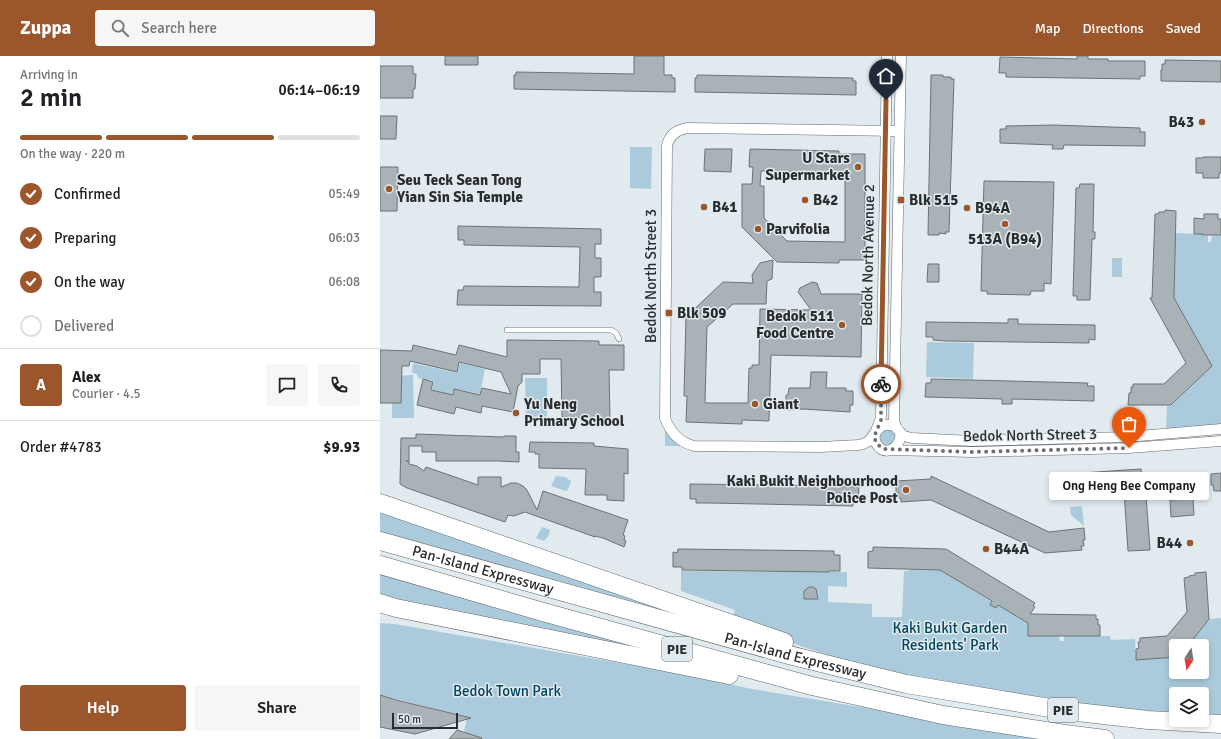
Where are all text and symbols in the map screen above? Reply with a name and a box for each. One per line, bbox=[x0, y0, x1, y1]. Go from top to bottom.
search box bbox=[95, 10, 375, 46]
text: Zuppa bbox=[20, 16, 71, 40]
icon: search bbox=[109, 17, 131, 39]
text: Search here bbox=[141, 19, 217, 37]
text: Map bbox=[1035, 20, 1061, 37]
text: Directions bbox=[1083, 20, 1144, 37]
text: Saved bbox=[1166, 20, 1201, 37]
pin bbox=[869, 59, 903, 100]
icon: home bbox=[875, 65, 897, 87]
text: Arriving in bbox=[20, 67, 78, 83]
text: 06:14–06:19 bbox=[279, 81, 360, 99]
text: 2 min bbox=[20, 82, 82, 114]
place label: B43 bbox=[1169, 113, 1194, 131]
marker: B43 bbox=[1197, 117, 1207, 127]
text: On the way · 220 m bbox=[20, 146, 125, 162]
place label: U Stars Supermarket bbox=[765, 149, 850, 184]
marker: U Stars Supermarket bbox=[853, 162, 863, 172]
place label: Seu Teck Sean Tong Yian Sin Sia Temple bbox=[396, 171, 523, 206]
icon: check bbox=[20, 183, 42, 205]
marker: Seu Teck Sean Tong Yian Sin Sia Temple bbox=[384, 184, 394, 194]
street label: Bedok North Avenue 2 bbox=[858, 184, 878, 326]
text: Confirmed bbox=[54, 185, 121, 203]
text: 05:49 bbox=[328, 186, 360, 202]
place label: B42 bbox=[813, 191, 838, 209]
place label: Blk 515 bbox=[909, 191, 958, 209]
marker: B42 bbox=[800, 195, 810, 205]
marker: Blk 515 bbox=[896, 195, 906, 205]
place label: B41 bbox=[712, 198, 737, 216]
place label: B94A bbox=[975, 199, 1010, 217]
marker: B41 bbox=[699, 202, 709, 212]
marker: B94A bbox=[962, 203, 972, 213]
street label: Bedok North Street 3 bbox=[642, 209, 660, 343]
marker: 513A (B94) bbox=[1000, 219, 1010, 229]
place label: Parvifolia bbox=[766, 220, 830, 238]
marker: Parvifolia bbox=[753, 224, 763, 234]
icon: check bbox=[20, 227, 42, 249]
text: Preparing bbox=[54, 229, 117, 247]
text: 06:03 bbox=[328, 230, 360, 246]
place label: 513A (B94) bbox=[968, 230, 1042, 248]
icon: check bbox=[20, 271, 42, 293]
text: On the way bbox=[54, 273, 125, 291]
text: 06:08 bbox=[328, 274, 360, 290]
place label: Blk 509 bbox=[677, 304, 726, 322]
place label: Bedok 511 Food Centre bbox=[756, 307, 834, 342]
marker: Blk 509 bbox=[664, 308, 674, 318]
text: Delivered bbox=[54, 317, 114, 335]
marker: Bedok 511 Food Centre bbox=[837, 320, 847, 330]
button: chat bbox=[266, 364, 308, 406]
button: phone bbox=[318, 364, 360, 406]
courier bbox=[861, 364, 901, 404]
text: Alex bbox=[72, 368, 101, 386]
icon: bike bbox=[870, 373, 892, 395]
text: A bbox=[36, 376, 46, 394]
text: Courier · 4.5 bbox=[72, 386, 141, 402]
place label: Yu Neng Primary School bbox=[523, 395, 625, 430]
place label: Giant bbox=[763, 395, 799, 413]
marker: Giant bbox=[750, 399, 760, 409]
pin bbox=[1112, 407, 1146, 448]
marker: Yu Neng Primary School bbox=[511, 408, 521, 418]
icon: bag bbox=[1118, 413, 1140, 435]
street label: Bedok North Street 3 bbox=[963, 425, 1097, 445]
text: Order #4783 bbox=[20, 438, 102, 456]
text: $9.93 bbox=[323, 438, 360, 456]
place label: Kaki Bukit Neighbourhood Police Post bbox=[726, 472, 898, 507]
callout: Ong Heng Bee Company bbox=[1049, 472, 1209, 500]
text: Ong Heng Bee Company bbox=[1062, 478, 1196, 494]
marker: Kaki Bukit Neighbourhood Police Post bbox=[901, 485, 911, 495]
place label: B44 bbox=[1157, 534, 1182, 552]
marker: B44 bbox=[1185, 538, 1195, 548]
place label: B44A bbox=[994, 540, 1029, 558]
street label: Pan-Island Expressway bbox=[410, 541, 556, 598]
marker: B44A bbox=[981, 544, 991, 554]
park label: Kaki Bukit Garden Residents' Park bbox=[893, 619, 1007, 654]
street label: Pan-Island Expressway bbox=[722, 628, 868, 683]
road number: PIE bbox=[662, 637, 692, 661]
north arrow bbox=[1169, 639, 1209, 679]
map controls bbox=[1169, 639, 1209, 727]
park label: Bedok Town Park bbox=[453, 682, 562, 700]
button: Help bbox=[20, 685, 186, 731]
button: Share bbox=[194, 685, 360, 731]
button: layers bbox=[1169, 687, 1209, 727]
road number: PIE bbox=[1048, 698, 1078, 722]
scale bar bbox=[392, 711, 458, 730]
text: 50 m bbox=[398, 713, 421, 726]

